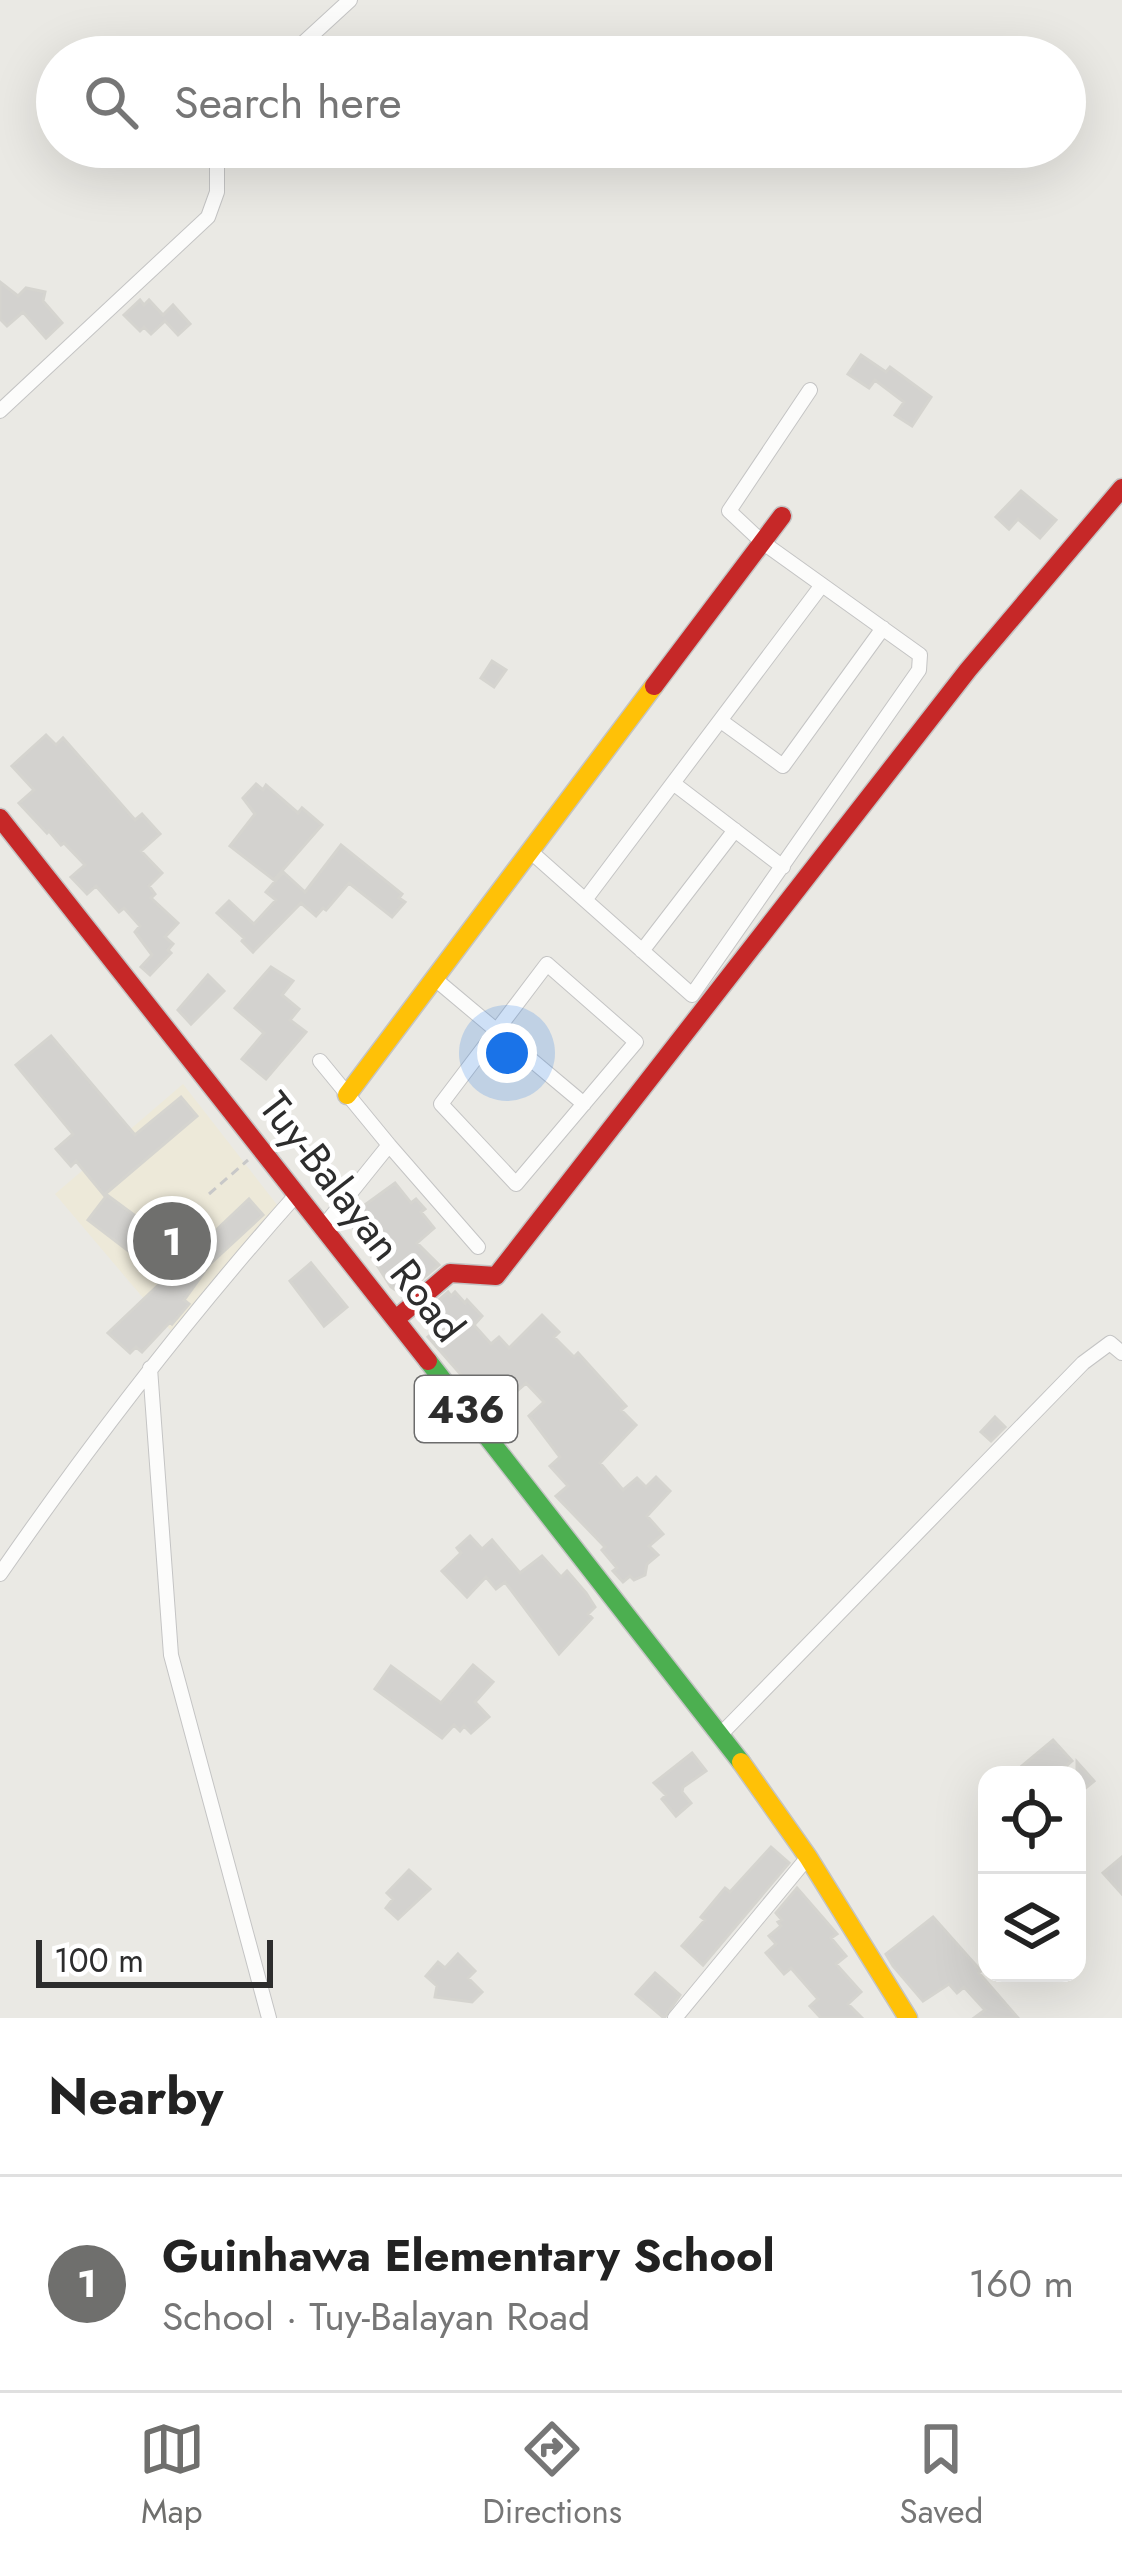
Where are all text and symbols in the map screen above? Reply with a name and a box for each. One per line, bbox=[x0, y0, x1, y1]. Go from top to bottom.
search box bbox=[36, 36, 1086, 168]
icon: search bbox=[78, 69, 144, 135]
text: Search here bbox=[174, 70, 402, 135]
your location bbox=[477, 1023, 537, 1083]
street label: Tuy-Balayan Road bbox=[245, 1079, 479, 1355]
pin: 1 bbox=[133, 1196, 211, 1286]
road number: 436 bbox=[415, 1376, 517, 1442]
map controls bbox=[978, 1766, 1086, 1982]
button: locate bbox=[978, 1766, 1086, 1874]
button: layers bbox=[978, 1874, 1086, 1982]
scale bar bbox=[36, 1934, 273, 1987]
text: 100 m bbox=[54, 1937, 144, 1984]
text: Nearby bbox=[48, 2059, 223, 2133]
text: Guinhawa Elementary School bbox=[162, 2223, 775, 2288]
text: 1 bbox=[77, 2255, 97, 2312]
text: 160 m bbox=[968, 2255, 1074, 2312]
text: School · Tuy-Balayan Road bbox=[162, 2288, 590, 2345]
tab: Map bbox=[139, 2416, 205, 2535]
tab: Directions bbox=[482, 2416, 622, 2535]
tab: Saved bbox=[900, 2416, 983, 2535]

